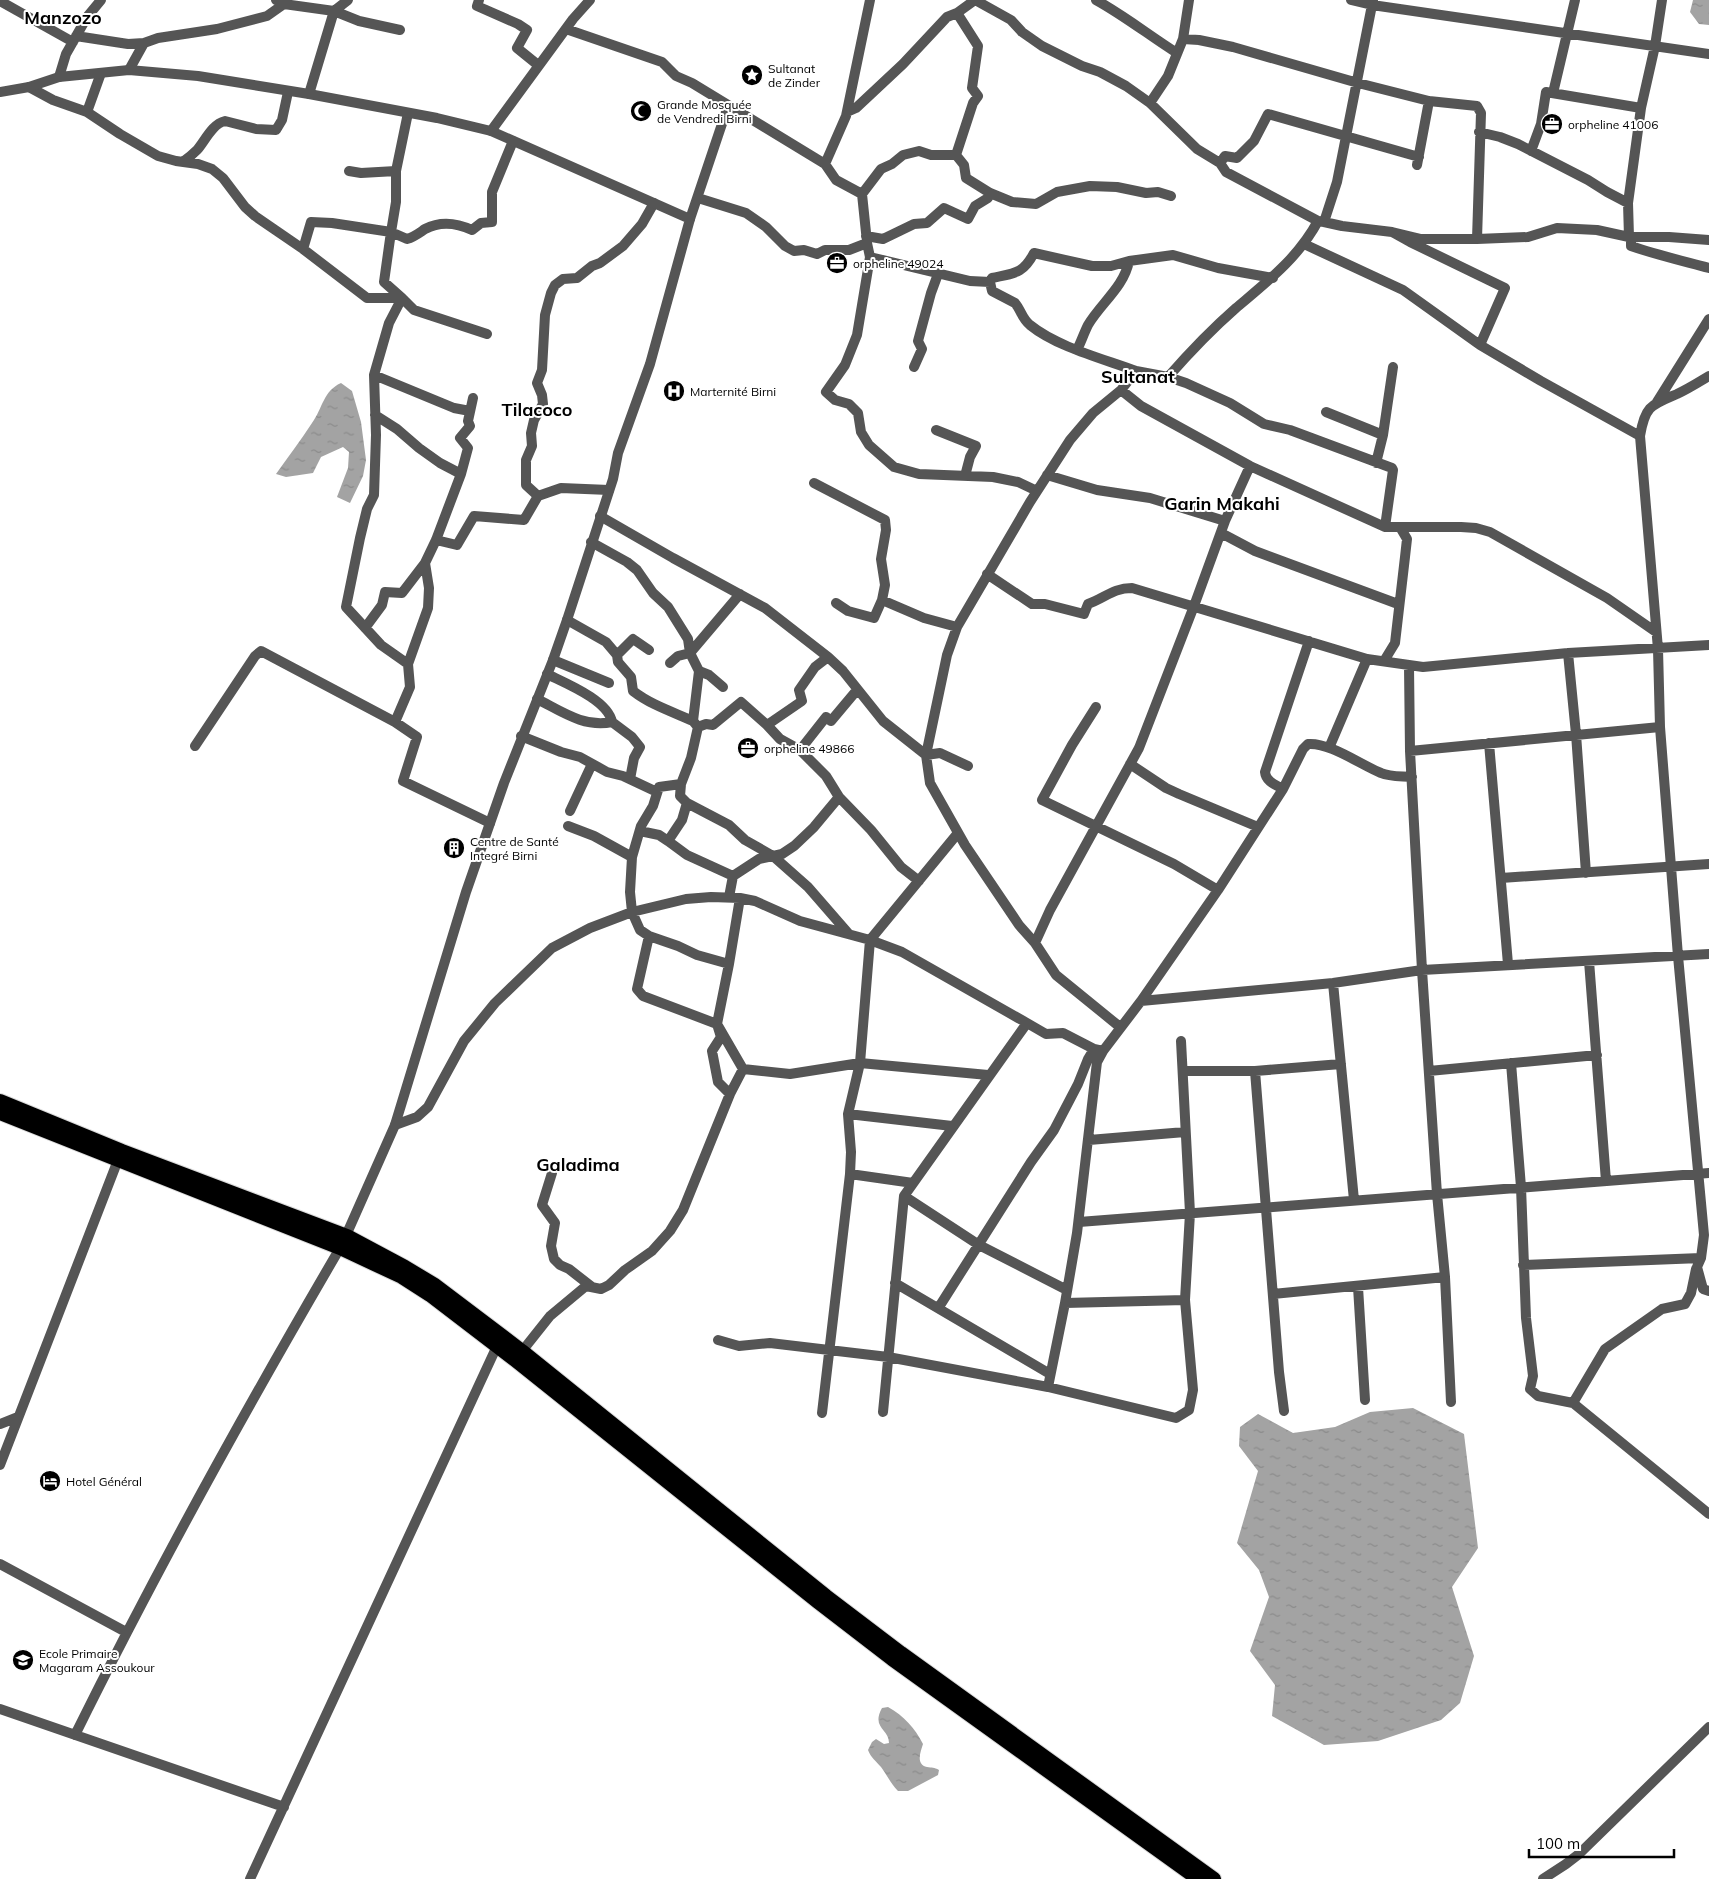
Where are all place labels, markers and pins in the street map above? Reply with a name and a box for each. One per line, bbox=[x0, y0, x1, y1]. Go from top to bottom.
place label: Sultanat de Zinder bbox=[768, 61, 821, 90]
place icon: Sultanat de Zinder bbox=[740, 63, 764, 87]
place label: Grande Mosquée de Vendredi Birni bbox=[657, 97, 752, 126]
mosque icon: Grande Mosquée de Vendredi Birni bbox=[629, 99, 653, 123]
office icon: orpheline 41006 bbox=[1540, 112, 1564, 136]
place label: orpheline 41006 bbox=[1568, 117, 1658, 132]
office icon: orpheline 49024 bbox=[825, 251, 849, 275]
place label: orpheline 49024 bbox=[853, 256, 943, 271]
hospital icon: Marternité Birni bbox=[662, 379, 686, 403]
place label: Marternité Birni bbox=[690, 384, 776, 399]
office icon: orpheline 49866 bbox=[736, 736, 760, 760]
place label: orpheline 49866 bbox=[764, 741, 854, 756]
place label: Centre de Santé Integré Birni bbox=[470, 834, 559, 863]
building icon: Centre de Santé Integré Birni bbox=[442, 836, 466, 860]
hotel icon: Hotel Général bbox=[38, 1469, 62, 1493]
place label: Hotel Général bbox=[66, 1474, 142, 1489]
place label: Ecole Primaire Magaram Assoukour bbox=[39, 1646, 155, 1675]
school or university icon: Ecole Primaire Magaram Assoukour bbox=[11, 1648, 35, 1672]

